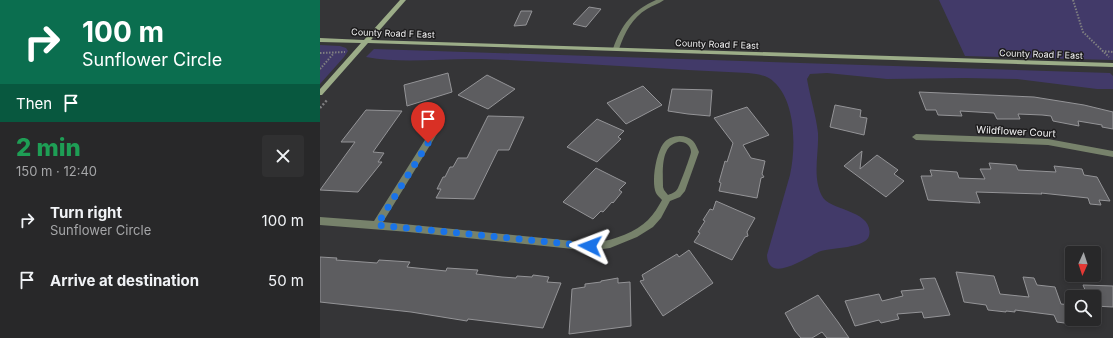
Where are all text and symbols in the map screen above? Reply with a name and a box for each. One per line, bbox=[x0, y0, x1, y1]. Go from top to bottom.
text: 100 m bbox=[82, 15, 164, 49]
icon: right bbox=[16, 16, 68, 68]
street label: County Road F East bbox=[351, 26, 435, 40]
street label: County Road F East bbox=[675, 37, 759, 51]
street label: County Road F East bbox=[999, 47, 1083, 61]
text: Sunflower Circle bbox=[82, 49, 222, 70]
icon: arrive bbox=[60, 92, 82, 114]
text: Then bbox=[16, 94, 52, 113]
pin bbox=[411, 102, 445, 143]
icon: arrive bbox=[417, 108, 439, 130]
street label: Wildflower Court bbox=[976, 123, 1057, 139]
text: 2 min bbox=[16, 133, 81, 162]
button: close bbox=[262, 135, 304, 177]
text: 150 m · 12:40 bbox=[16, 163, 97, 179]
text: Turn right bbox=[50, 203, 122, 222]
icon: right bbox=[16, 209, 38, 231]
text: 100 m bbox=[262, 211, 304, 230]
text: Sunflower Circle bbox=[50, 222, 151, 238]
position arrow bbox=[569, 225, 611, 267]
north arrow bbox=[1065, 246, 1101, 282]
map controls bbox=[1065, 246, 1101, 326]
icon: arrive bbox=[16, 269, 38, 291]
text: Arrive at destination bbox=[50, 271, 199, 290]
text: 50 m bbox=[268, 271, 304, 290]
button: search bbox=[1065, 290, 1101, 326]

